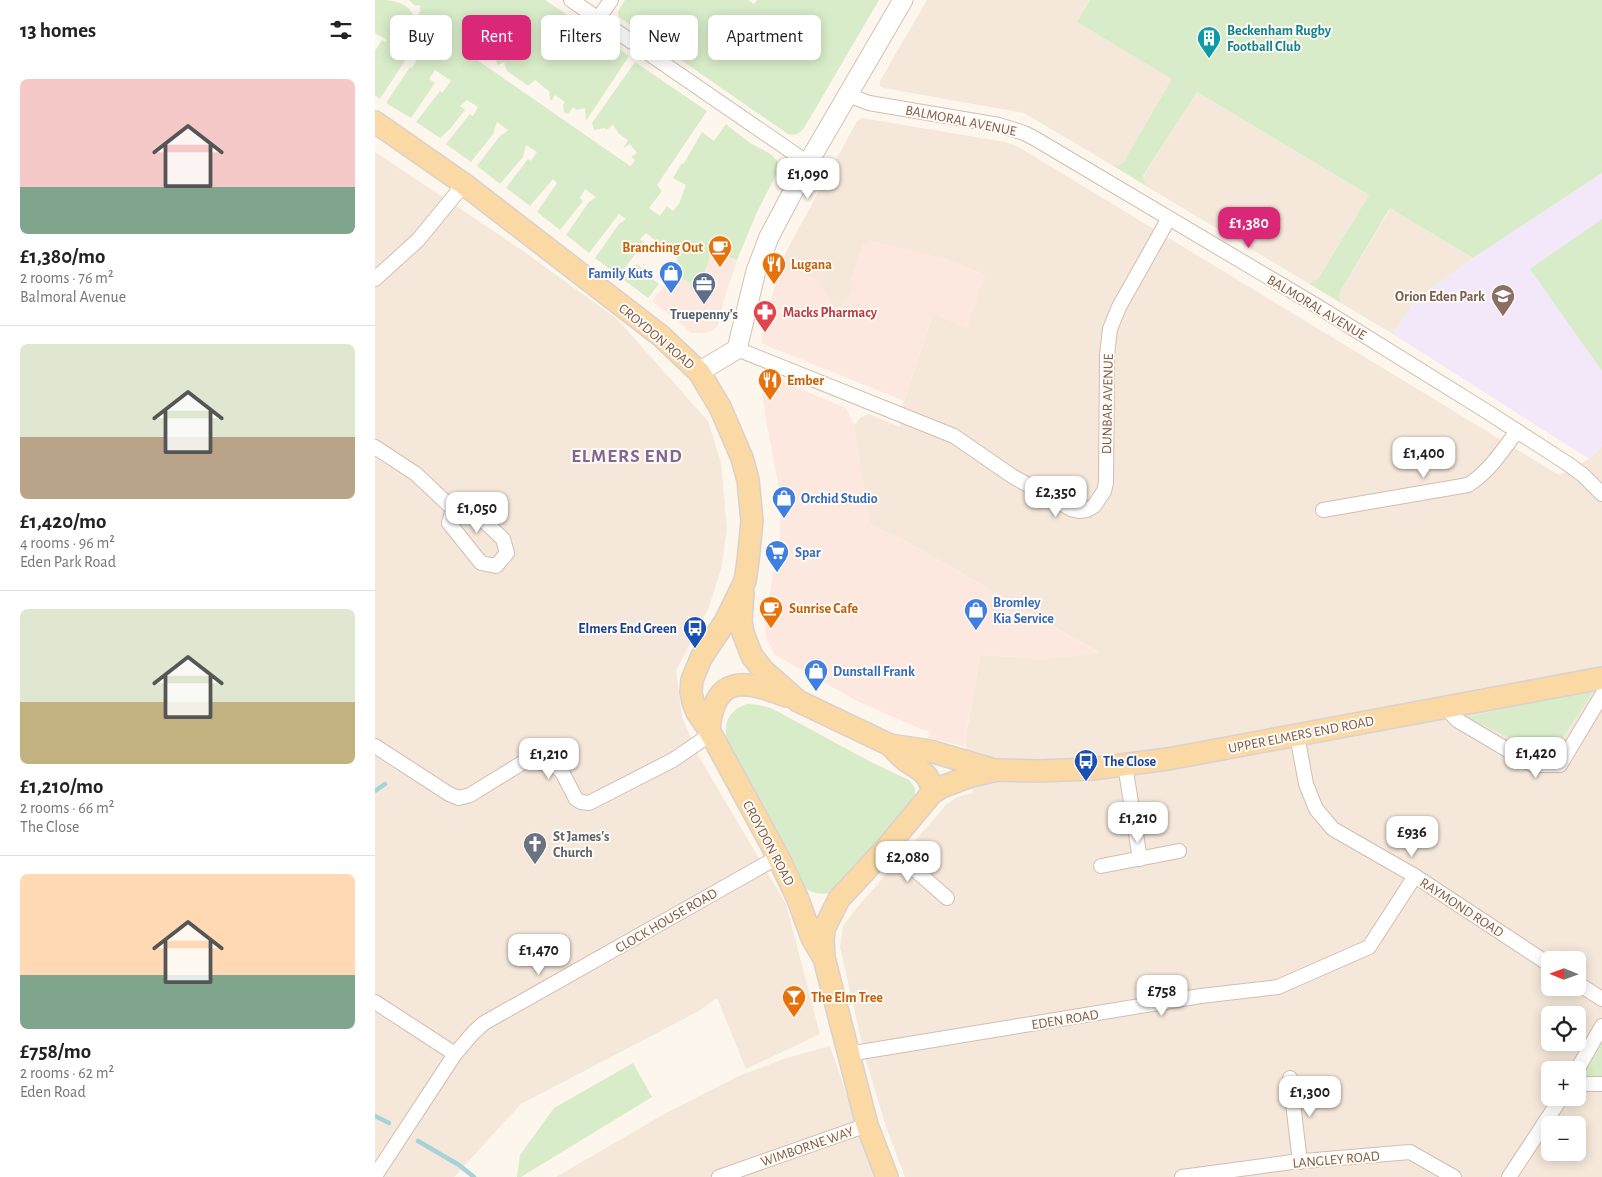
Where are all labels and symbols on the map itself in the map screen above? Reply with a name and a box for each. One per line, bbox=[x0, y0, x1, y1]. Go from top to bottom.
place label: Beckenham Rugby Football Club bbox=[1227, 24, 1332, 54]
building icon: Beckenham Rugby Football Club bbox=[1196, 25, 1222, 59]
street label: BALMORAL AVENUE bbox=[904, 103, 1018, 139]
pin: £1,090 bbox=[767, 158, 849, 200]
pin: £1,380 bbox=[1208, 206, 1290, 249]
cafe icon: Branching Out bbox=[707, 234, 733, 268]
place label: Branching Out bbox=[622, 241, 703, 255]
restaurant icon: Lugana bbox=[761, 251, 787, 285]
place label: Lugana bbox=[791, 258, 832, 272]
shop icon: Family Kuts bbox=[658, 260, 684, 294]
place label: Family Kuts bbox=[588, 267, 653, 281]
office icon: Truepenny's bbox=[691, 271, 717, 305]
street label: BALMORAL AVENUE bbox=[1265, 273, 1369, 343]
school or university icon: Orion Eden Park bbox=[1490, 283, 1516, 317]
place label: Orion Eden Park bbox=[1395, 290, 1485, 304]
pharmacy icon: Macks Pharmacy bbox=[752, 299, 778, 333]
street label: CROYDON ROAD bbox=[616, 301, 697, 372]
place label: Macks Pharmacy bbox=[783, 306, 878, 320]
place label: Truepenny's bbox=[670, 308, 738, 322]
street label: DUNBAR AVENUE bbox=[1100, 353, 1116, 454]
restaurant icon: Ember bbox=[757, 367, 783, 401]
place label: Ember bbox=[787, 374, 824, 388]
pin: £1,400 bbox=[1383, 436, 1465, 479]
district label: ELMERS END bbox=[571, 447, 683, 466]
pin: £2,350 bbox=[1015, 476, 1097, 518]
shop icon: Orchid Studio bbox=[771, 485, 797, 519]
pin: £1,050 bbox=[436, 492, 518, 534]
place label: Orchid Studio bbox=[801, 492, 878, 506]
supermarket icon: Spar bbox=[764, 539, 790, 573]
place label: Spar bbox=[795, 546, 821, 560]
cafe icon: Sunrise Cafe bbox=[758, 595, 784, 629]
place label: Bromley Kia Service bbox=[993, 596, 1054, 626]
shop icon: Bromley Kia Service bbox=[963, 597, 989, 631]
place label: Sunrise Cafe bbox=[789, 602, 858, 616]
bus stop icon: Elmers End Green bbox=[682, 615, 708, 649]
place label: Elmers End Green bbox=[578, 622, 677, 636]
shop icon: Dunstall Frank bbox=[803, 658, 829, 692]
place label: Dunstall Frank bbox=[833, 665, 915, 679]
street label: UPPER ELMERS END ROAD bbox=[1227, 714, 1375, 756]
pin: £1,420 bbox=[1495, 736, 1577, 779]
pin: £1,210 bbox=[508, 738, 590, 780]
bus stop icon: The Close bbox=[1073, 748, 1099, 782]
place label: The Close bbox=[1103, 755, 1157, 769]
street label: CROYDON ROAD bbox=[740, 799, 796, 888]
pin: £1,210 bbox=[1097, 802, 1179, 844]
pin: £936 bbox=[1382, 816, 1442, 858]
place label: St James's Church bbox=[553, 830, 609, 860]
church icon: St James's Church bbox=[522, 831, 548, 865]
pin: £2,080 bbox=[867, 840, 949, 883]
street label: RAYMOND ROAD bbox=[1417, 876, 1506, 940]
street label: CLOCK HOUSE ROAD bbox=[613, 886, 720, 956]
pin: £1,470 bbox=[498, 934, 580, 976]
north arrow bbox=[1541, 951, 1586, 996]
pin: £758 bbox=[1132, 974, 1192, 1017]
bar icon: The Elm Tree bbox=[781, 984, 807, 1018]
place label: The Elm Tree bbox=[811, 991, 883, 1005]
street label: EDEN ROAD bbox=[1031, 1008, 1100, 1032]
pin: £1,300 bbox=[1269, 1076, 1351, 1118]
street label: WIMBORNE WAY bbox=[759, 1124, 856, 1169]
street label: LANGLEY ROAD bbox=[1292, 1149, 1380, 1171]

